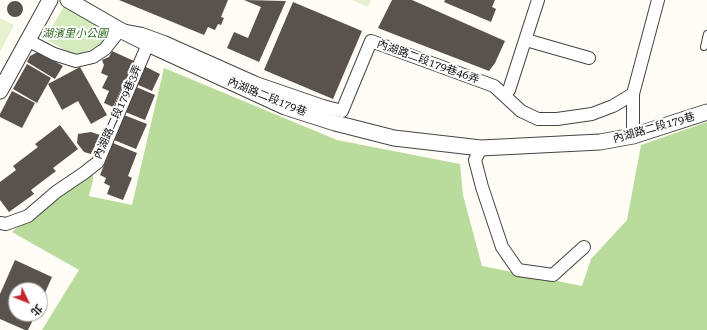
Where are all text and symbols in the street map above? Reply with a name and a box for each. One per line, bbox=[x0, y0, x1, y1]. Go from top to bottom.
park label: 湖濱里小公園 bbox=[42, 27, 108, 41]
street label: 內湖路二段179巷46弄 bbox=[375, 37, 481, 87]
street label: 內湖路二段179巷3弄 bbox=[91, 63, 145, 161]
street label: 內湖路二段179巷 bbox=[225, 75, 309, 119]
street label: 內湖路二段179巷 bbox=[612, 110, 696, 146]
north arrow bbox=[8, 282, 48, 322]
text: 北 bbox=[28, 301, 45, 318]

